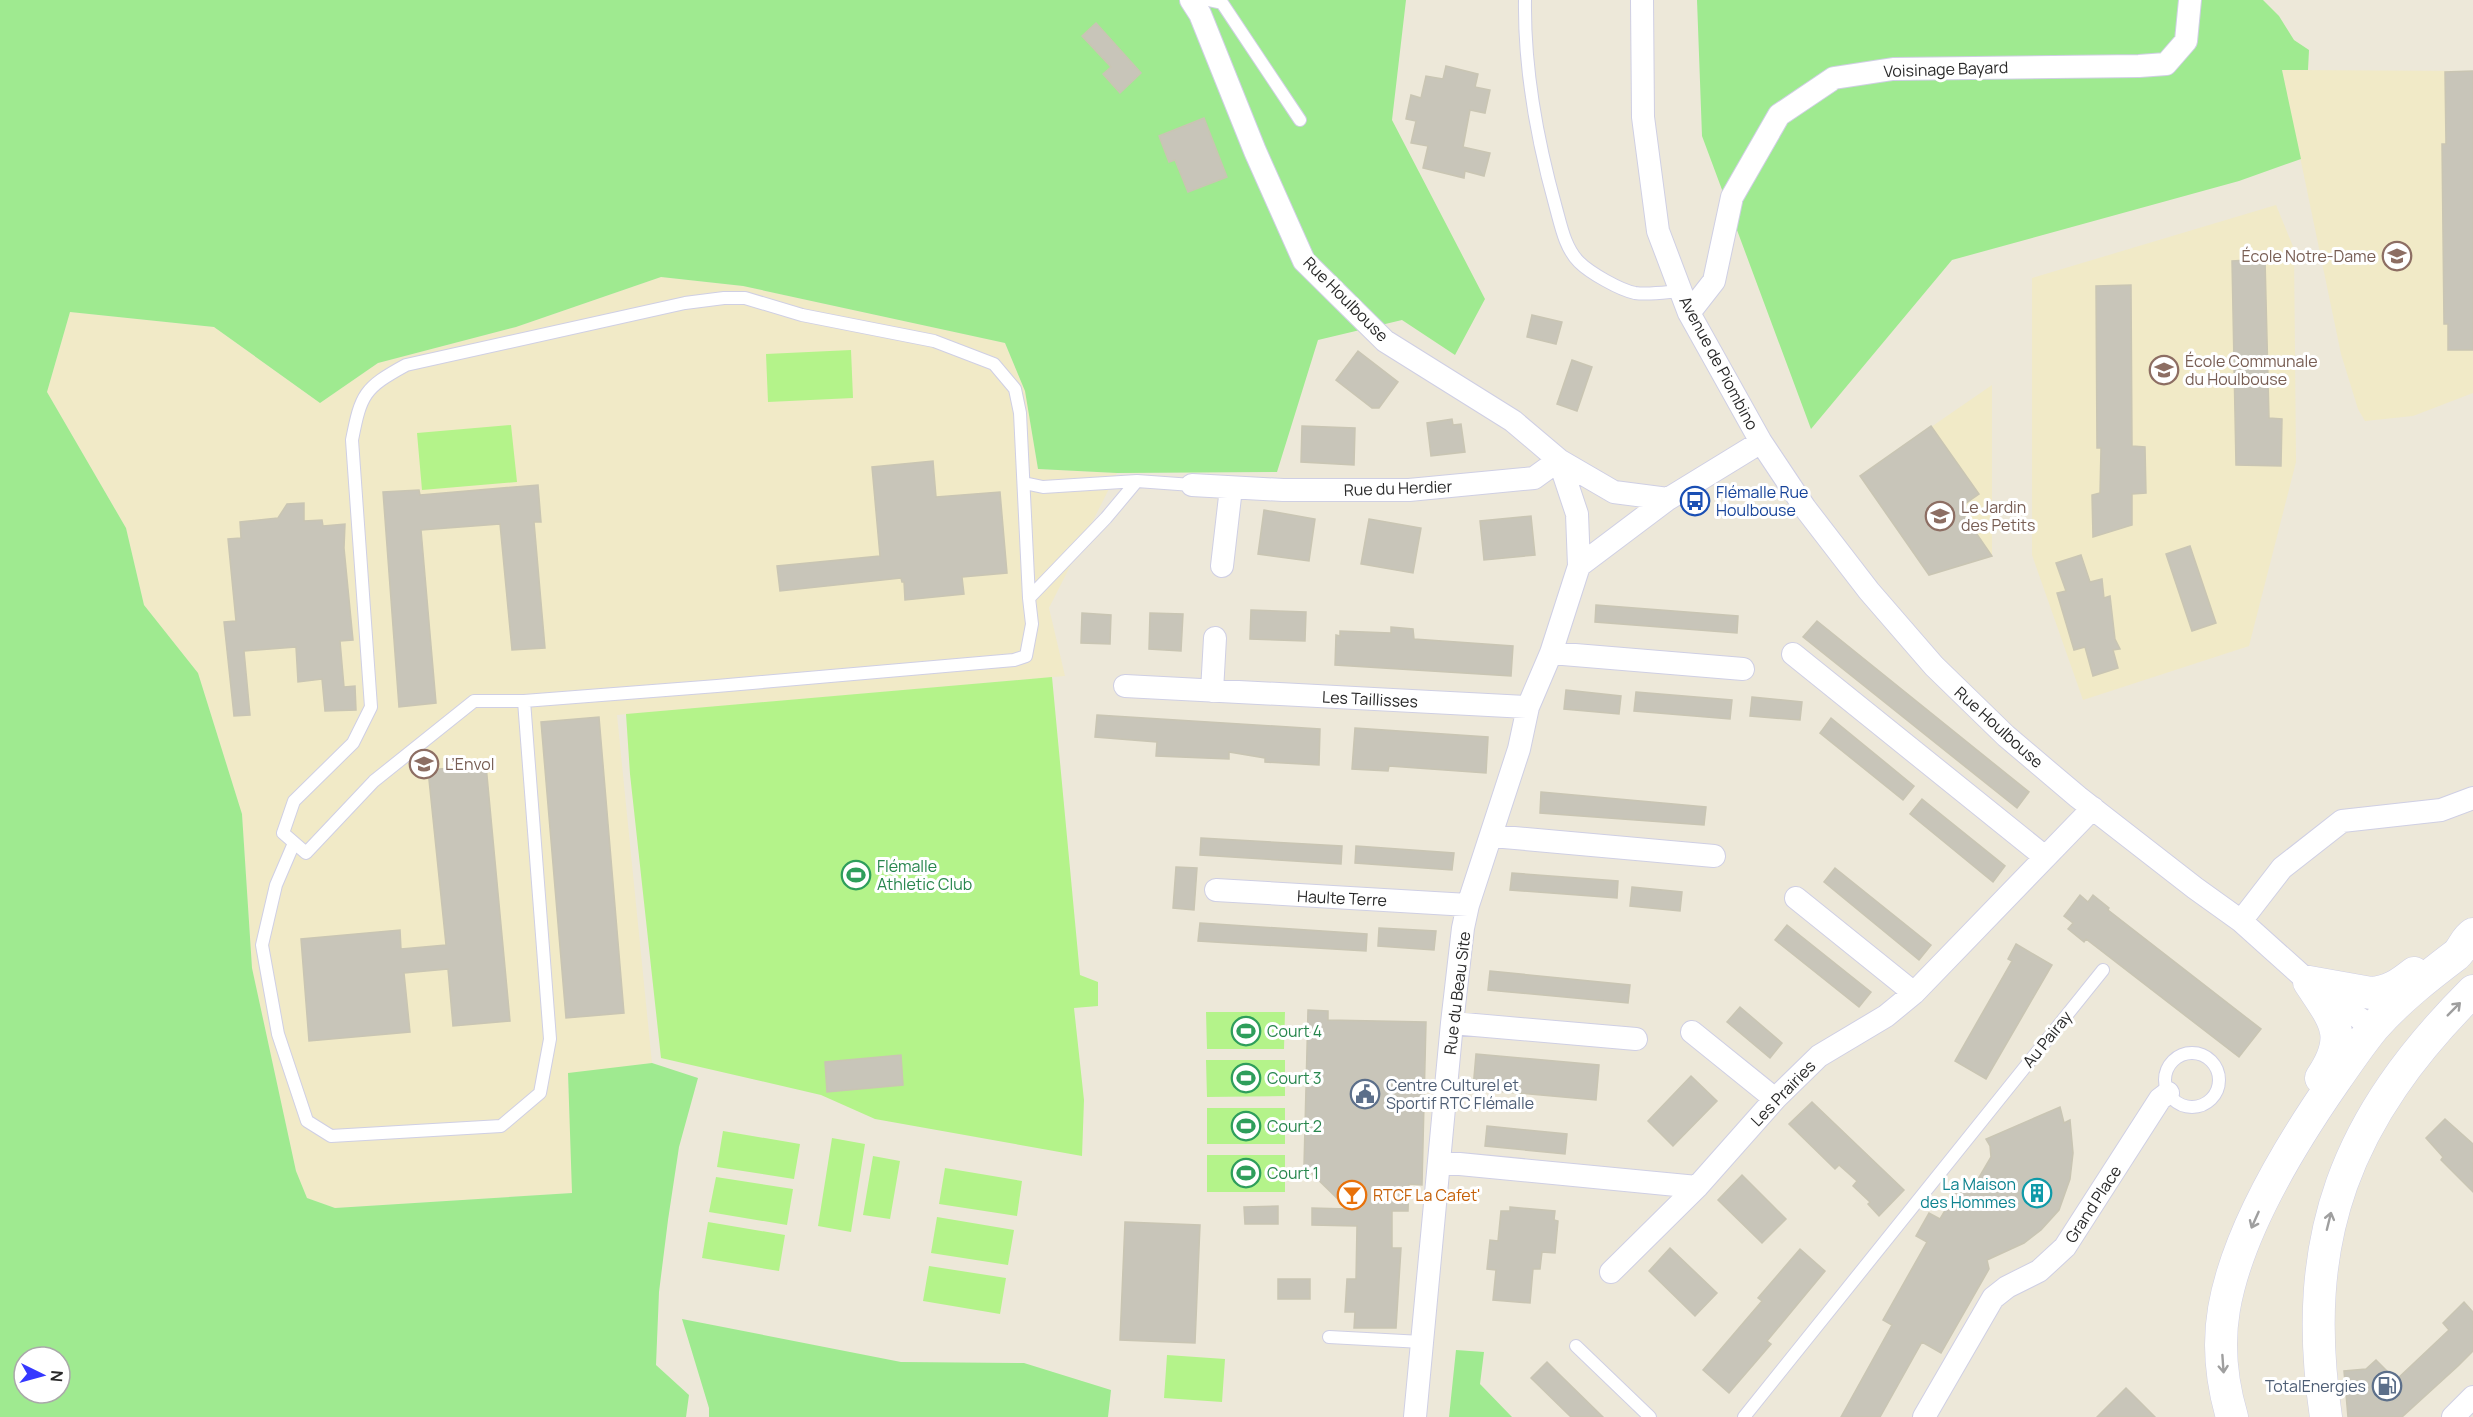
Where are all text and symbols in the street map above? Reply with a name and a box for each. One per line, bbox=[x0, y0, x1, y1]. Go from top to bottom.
street label: Voisinage Bayard bbox=[1883, 56, 2009, 82]
school or university icon: École Notre-Dame bbox=[2381, 240, 2413, 272]
place label: École Notre-Dame bbox=[2242, 245, 2376, 267]
street label: Rue Houlbouse bbox=[1299, 252, 1393, 346]
street label: Avenue de Piombino bbox=[1674, 292, 1764, 434]
place label: École Communale du Houlbouse bbox=[2185, 350, 2318, 390]
school or university icon: École Communale du Houlbouse bbox=[2148, 354, 2180, 386]
street label: Rue du Herdier bbox=[1343, 475, 1453, 501]
place label: Flémalle Rue Houlbouse bbox=[1716, 481, 1808, 521]
bus stop icon: Flémalle Rue Houlbouse bbox=[1679, 485, 1711, 517]
place label: Le Jardin des Petits bbox=[1961, 496, 2035, 536]
school or university icon: Le Jardin des Petits bbox=[1924, 500, 1956, 532]
street label: Rue Houlbouse bbox=[1950, 681, 2048, 773]
street label: Les Taillisses bbox=[1322, 686, 1418, 712]
school or university icon: L’Envol bbox=[408, 748, 440, 780]
place label: L’Envol bbox=[445, 753, 494, 775]
place label: Flémalle Athletic Club bbox=[877, 855, 972, 895]
sports icon: Flémalle Athletic Club bbox=[840, 859, 872, 891]
street label: Haulte Terre bbox=[1296, 885, 1388, 911]
street label: Rue du Beau Site bbox=[1439, 930, 1475, 1056]
one-way arrow bbox=[2447, 1002, 2462, 1017]
street label: Au Pairay bbox=[2017, 1006, 2077, 1072]
sports icon: Court 4 bbox=[1230, 1015, 1262, 1047]
place label: Court 4 bbox=[1267, 1020, 1322, 1042]
street label: Les Prairies bbox=[1746, 1055, 1820, 1131]
sports icon: Court 3 bbox=[1230, 1062, 1262, 1094]
place label: Court 3 bbox=[1267, 1067, 1322, 1089]
place label: Centre Culturel et Sportif RTC Flémalle bbox=[1386, 1074, 1534, 1114]
public building icon: Centre Culturel et Sportif RTC Flémalle bbox=[1349, 1078, 1381, 1110]
sports icon: Court 2 bbox=[1230, 1110, 1262, 1142]
place label: Court 2 bbox=[1267, 1115, 1322, 1137]
sports icon: Court 1 bbox=[1230, 1157, 1262, 1189]
street label: Grand Place bbox=[2060, 1161, 2126, 1247]
place label: Court 1 bbox=[1267, 1162, 1319, 1184]
place label: La Maison des Hommes bbox=[1920, 1173, 2016, 1213]
building icon: La Maison des Hommes bbox=[2021, 1177, 2053, 1209]
bar icon: RTCF La Cafet' bbox=[1336, 1179, 1368, 1211]
place label: RTCF La Cafet' bbox=[1373, 1184, 1480, 1206]
one-way arrow bbox=[2249, 1210, 2260, 1229]
one-way arrow bbox=[2324, 1212, 2336, 1231]
north arrow bbox=[12, 1345, 72, 1405]
one-way arrow bbox=[2218, 1353, 2229, 1373]
text: N bbox=[45, 1370, 68, 1383]
fuel station icon: TotalEnergies bbox=[2371, 1370, 2403, 1402]
place label: TotalEnergies bbox=[2265, 1375, 2366, 1397]

